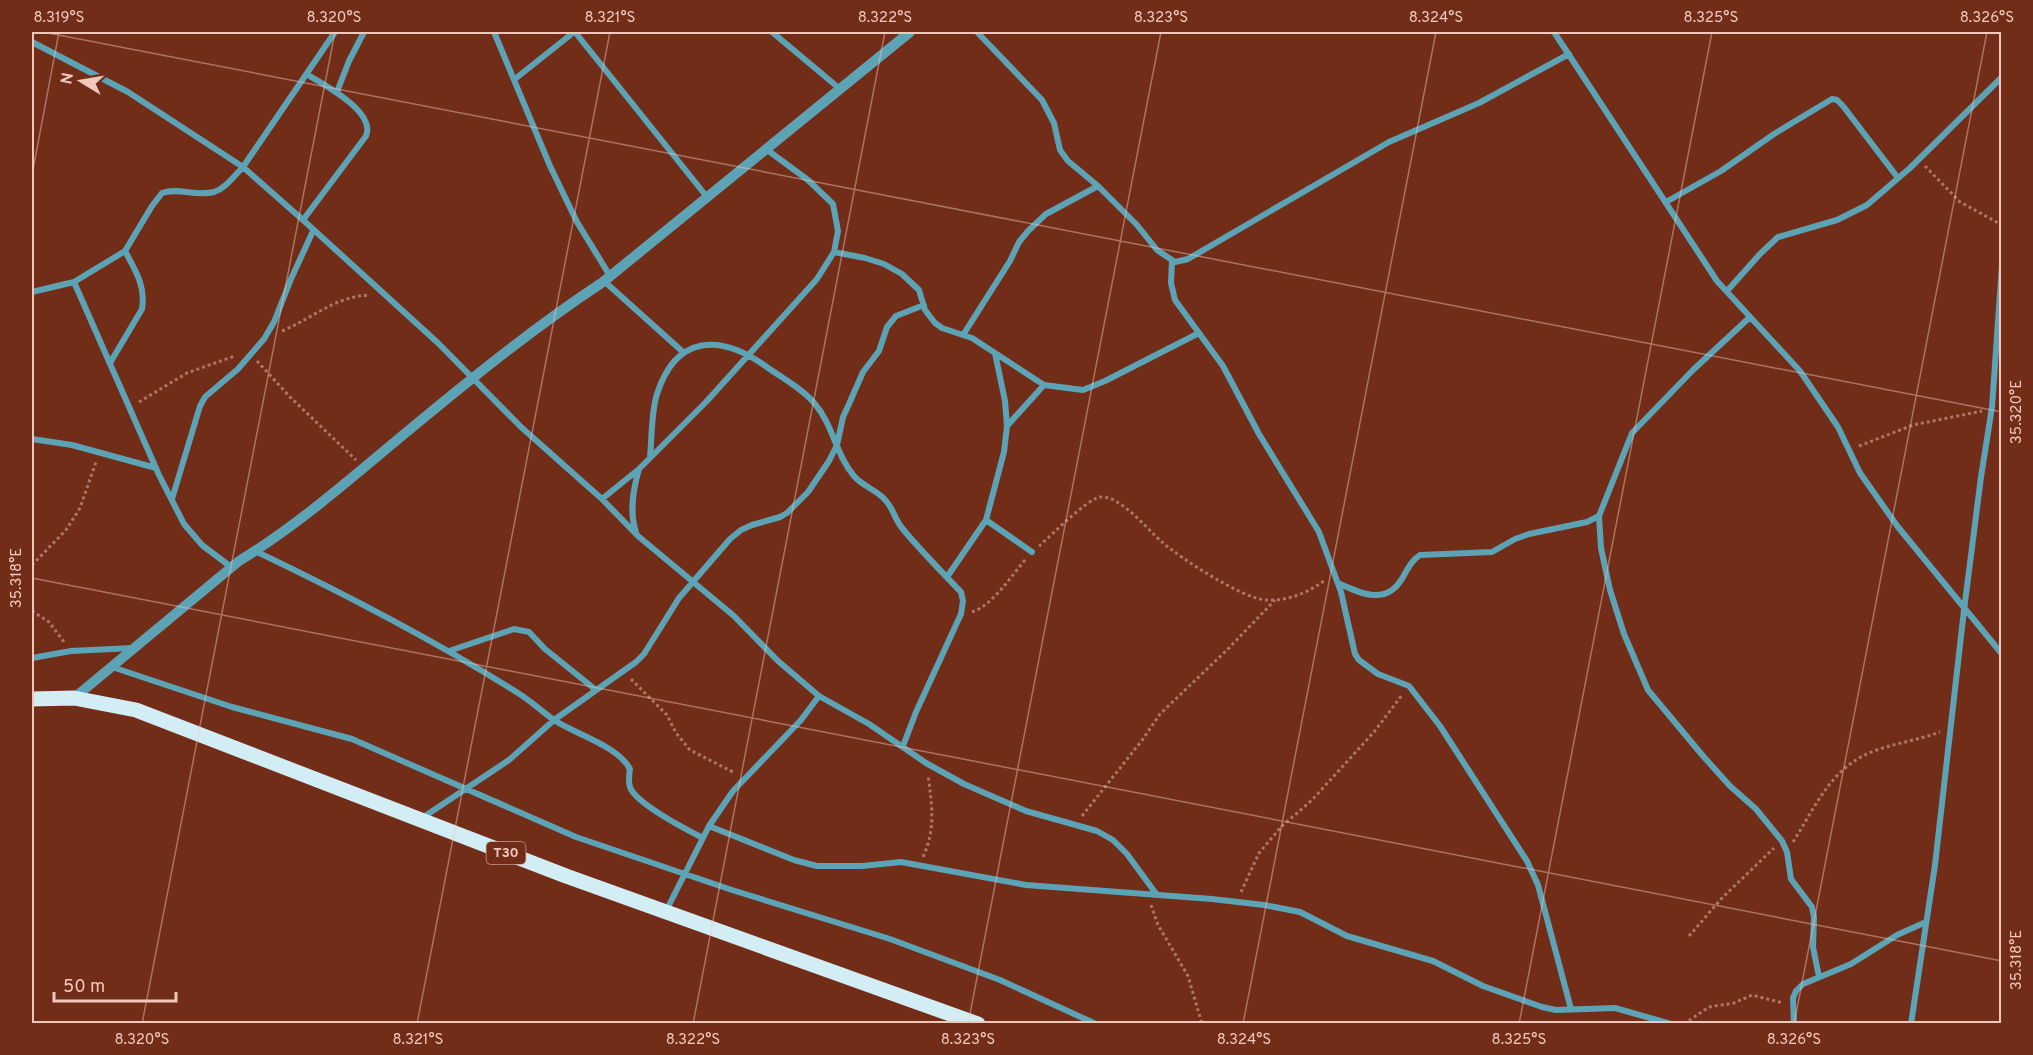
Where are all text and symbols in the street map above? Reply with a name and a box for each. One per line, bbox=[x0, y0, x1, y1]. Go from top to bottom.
text: 8.319°S bbox=[33, 9, 85, 28]
text: 8.320°S bbox=[306, 9, 362, 28]
text: 8.321°S bbox=[584, 9, 636, 28]
text: 8.322°S bbox=[858, 9, 912, 28]
text: 8.323°S bbox=[1134, 9, 1188, 28]
text: 8.324°S bbox=[1409, 9, 1463, 28]
text: 8.325°S bbox=[1684, 9, 1738, 28]
text: 8.326°S bbox=[1960, 9, 2014, 28]
north arrow bbox=[51, 51, 111, 111]
text: N bbox=[57, 71, 79, 86]
text: 35.320°E bbox=[2008, 380, 2027, 444]
text: 35.318°E bbox=[8, 548, 27, 608]
road number: T30 bbox=[486, 842, 526, 864]
text: 35.318°E bbox=[2008, 930, 2027, 990]
scale bar bbox=[54, 965, 176, 1003]
text: 50 m bbox=[63, 976, 105, 999]
text: 8.320°S bbox=[114, 1031, 170, 1050]
text: 8.321°S bbox=[392, 1031, 444, 1050]
text: 8.322°S bbox=[666, 1031, 720, 1050]
text: 8.323°S bbox=[941, 1031, 995, 1050]
text: 8.324°S bbox=[1217, 1031, 1271, 1050]
text: 8.325°S bbox=[1492, 1031, 1546, 1050]
text: 8.326°S bbox=[1767, 1031, 1821, 1050]

